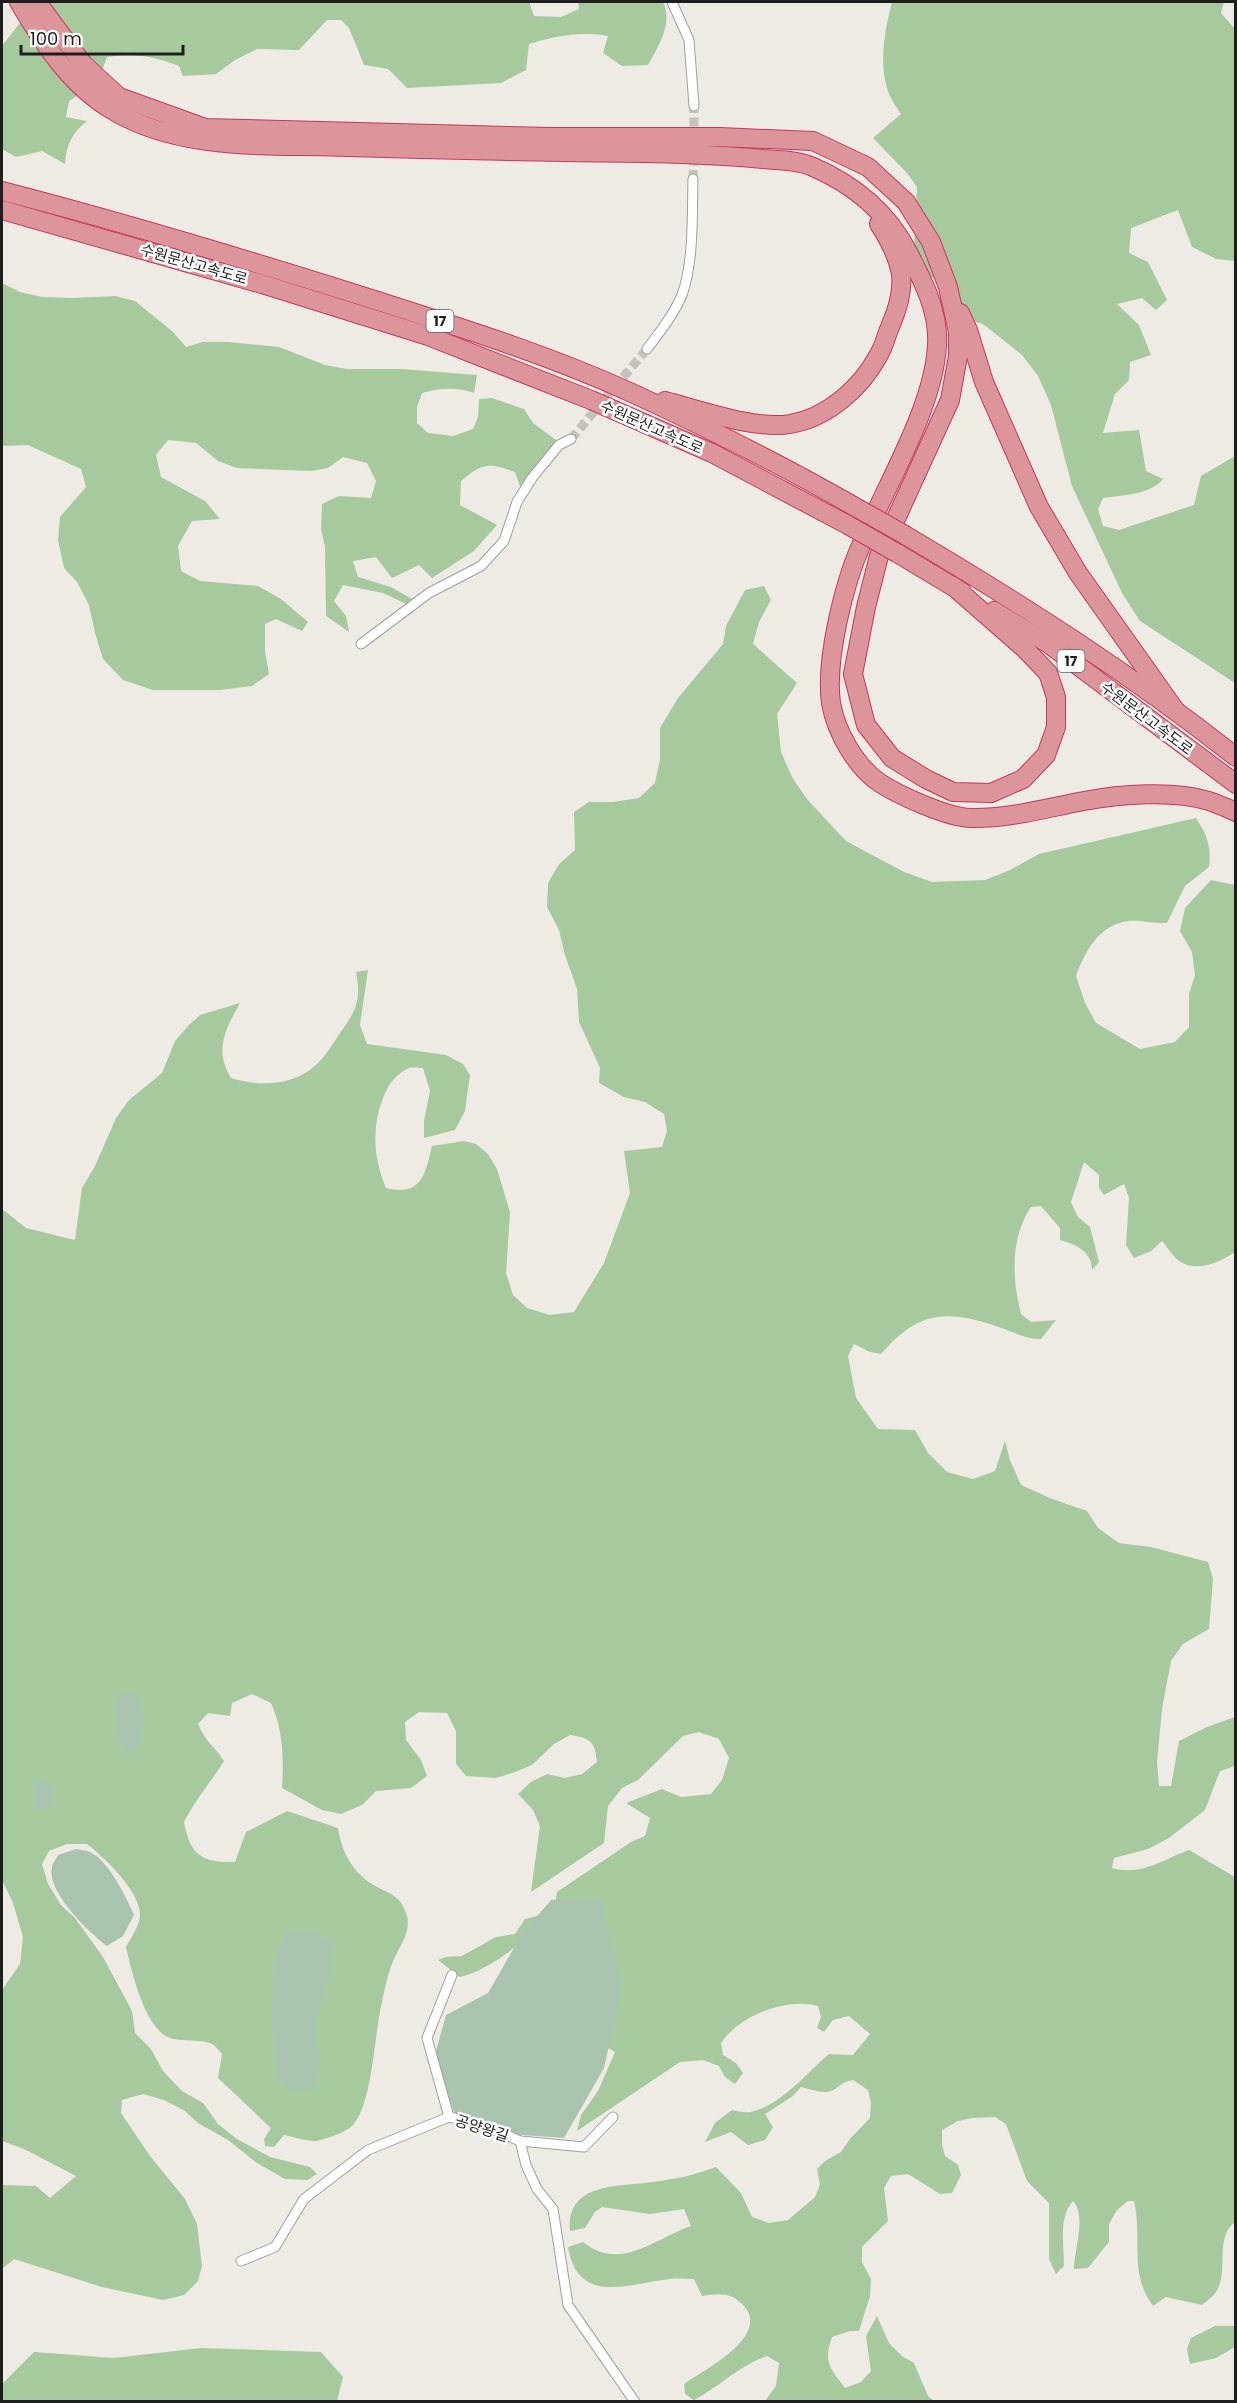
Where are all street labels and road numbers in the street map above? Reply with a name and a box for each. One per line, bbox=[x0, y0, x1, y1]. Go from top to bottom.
street label: 수원문산고속도로 bbox=[138, 239, 250, 289]
road number: 17 bbox=[426, 310, 454, 332]
street label: 수원문산고속도로 bbox=[597, 395, 707, 459]
road number: 17 bbox=[1058, 650, 1084, 672]
street label: 수원문산고속도로 bbox=[1097, 676, 1197, 760]
street label: 공양왕길 bbox=[453, 2109, 511, 2147]

